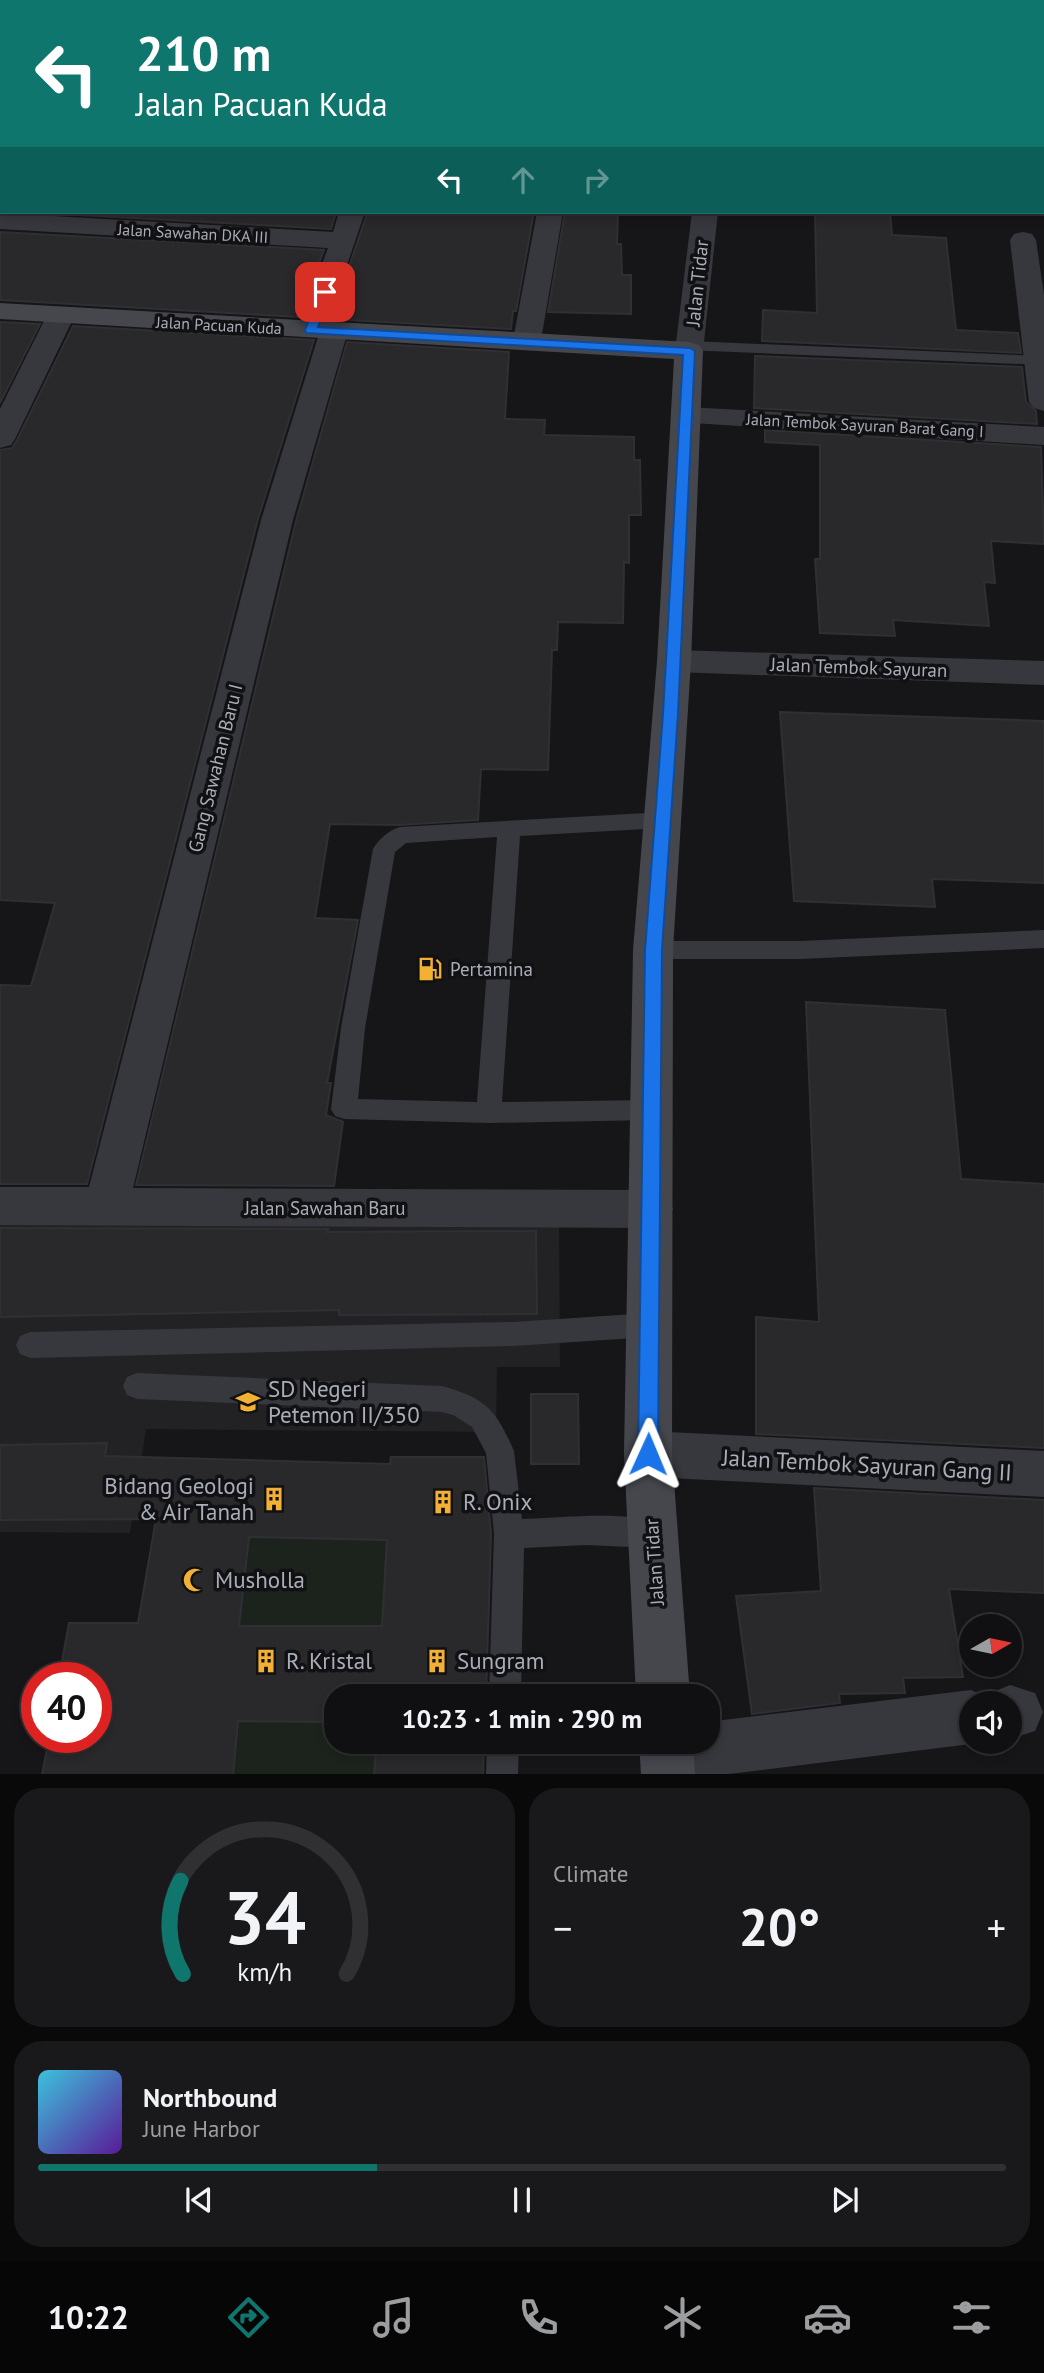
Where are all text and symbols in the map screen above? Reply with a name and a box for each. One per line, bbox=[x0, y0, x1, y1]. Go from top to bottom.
text: 210 m bbox=[136, 21, 271, 85]
icon: left bbox=[21, 28, 112, 119]
text: Jalan Pacuan Kuda bbox=[136, 83, 388, 125]
icon: left bbox=[431, 161, 469, 199]
icon: ahead bbox=[504, 161, 542, 199]
icon: right bbox=[577, 161, 615, 199]
street label: Jalan Sawahan DKA III bbox=[116, 219, 269, 247]
street label: Jalan Tidar bbox=[680, 238, 714, 328]
pin bbox=[295, 262, 355, 322]
icon: arrive bbox=[306, 273, 344, 311]
street label: Jalan Pacuan Kuda bbox=[155, 312, 282, 338]
street label: Jalan Tembok Sayuran Barat Gang I bbox=[745, 409, 984, 441]
street label: Jalan Tembok Sayuran bbox=[769, 652, 948, 682]
street label: Gang Sawahan Baru I bbox=[182, 681, 248, 855]
fuel station icon: Pertamina bbox=[416, 955, 444, 983]
place label: Pertamina bbox=[450, 957, 533, 981]
street label: Jalan Sawahan Baru bbox=[244, 1196, 405, 1220]
place label: SD Negeri Petemon II/350 bbox=[268, 1374, 420, 1429]
school or university icon: SD Negeri Petemon II/350 bbox=[234, 1388, 262, 1416]
position arrow bbox=[611, 1417, 685, 1491]
street label: Jalan Tembok Sayuran Gang II bbox=[720, 1442, 1013, 1487]
place label: Bidang Geologi & Air Tanah bbox=[104, 1471, 254, 1526]
building icon: Bidang Geologi & Air Tanah bbox=[260, 1485, 288, 1513]
place label: R. Onix bbox=[463, 1487, 532, 1516]
building icon: R. Onix bbox=[429, 1488, 457, 1516]
street label: Jalan Tidar bbox=[639, 1517, 669, 1607]
place label: Musholla bbox=[215, 1565, 305, 1594]
mosque icon: Musholla bbox=[181, 1566, 209, 1594]
north arrow bbox=[959, 1614, 1022, 1676]
map controls bbox=[959, 1614, 1022, 1754]
place label: R. Kristal bbox=[286, 1646, 372, 1675]
place label: Sungram bbox=[457, 1646, 544, 1675]
building icon: R. Kristal bbox=[252, 1647, 280, 1675]
building icon: Sungram bbox=[423, 1647, 451, 1675]
speed limit sign: 40 bbox=[21, 1662, 112, 1753]
button: sound bbox=[959, 1691, 1022, 1754]
text: 10:23 · 1 min · 290 m bbox=[402, 1702, 642, 1735]
text: Climate bbox=[553, 1859, 628, 1888]
text: 34 bbox=[223, 1870, 306, 1964]
text: 20° bbox=[739, 1893, 820, 1960]
text: − bbox=[553, 1903, 572, 1952]
text: + bbox=[987, 1903, 1006, 1952]
text: km/h bbox=[237, 1955, 292, 1987]
text: Northbound bbox=[143, 2081, 277, 2114]
text: June Harbor bbox=[143, 2114, 260, 2143]
icon: previous bbox=[180, 2181, 218, 2219]
icon: pause bbox=[503, 2181, 541, 2219]
icon: next bbox=[826, 2181, 864, 2219]
icon: directions bbox=[224, 2293, 273, 2342]
icon: music bbox=[369, 2293, 418, 2342]
icon: phone bbox=[514, 2293, 563, 2342]
icon: climate bbox=[658, 2293, 707, 2342]
icon: car bbox=[803, 2293, 852, 2342]
icon: filters bbox=[947, 2293, 996, 2342]
text: 10:22 bbox=[48, 2296, 129, 2338]

